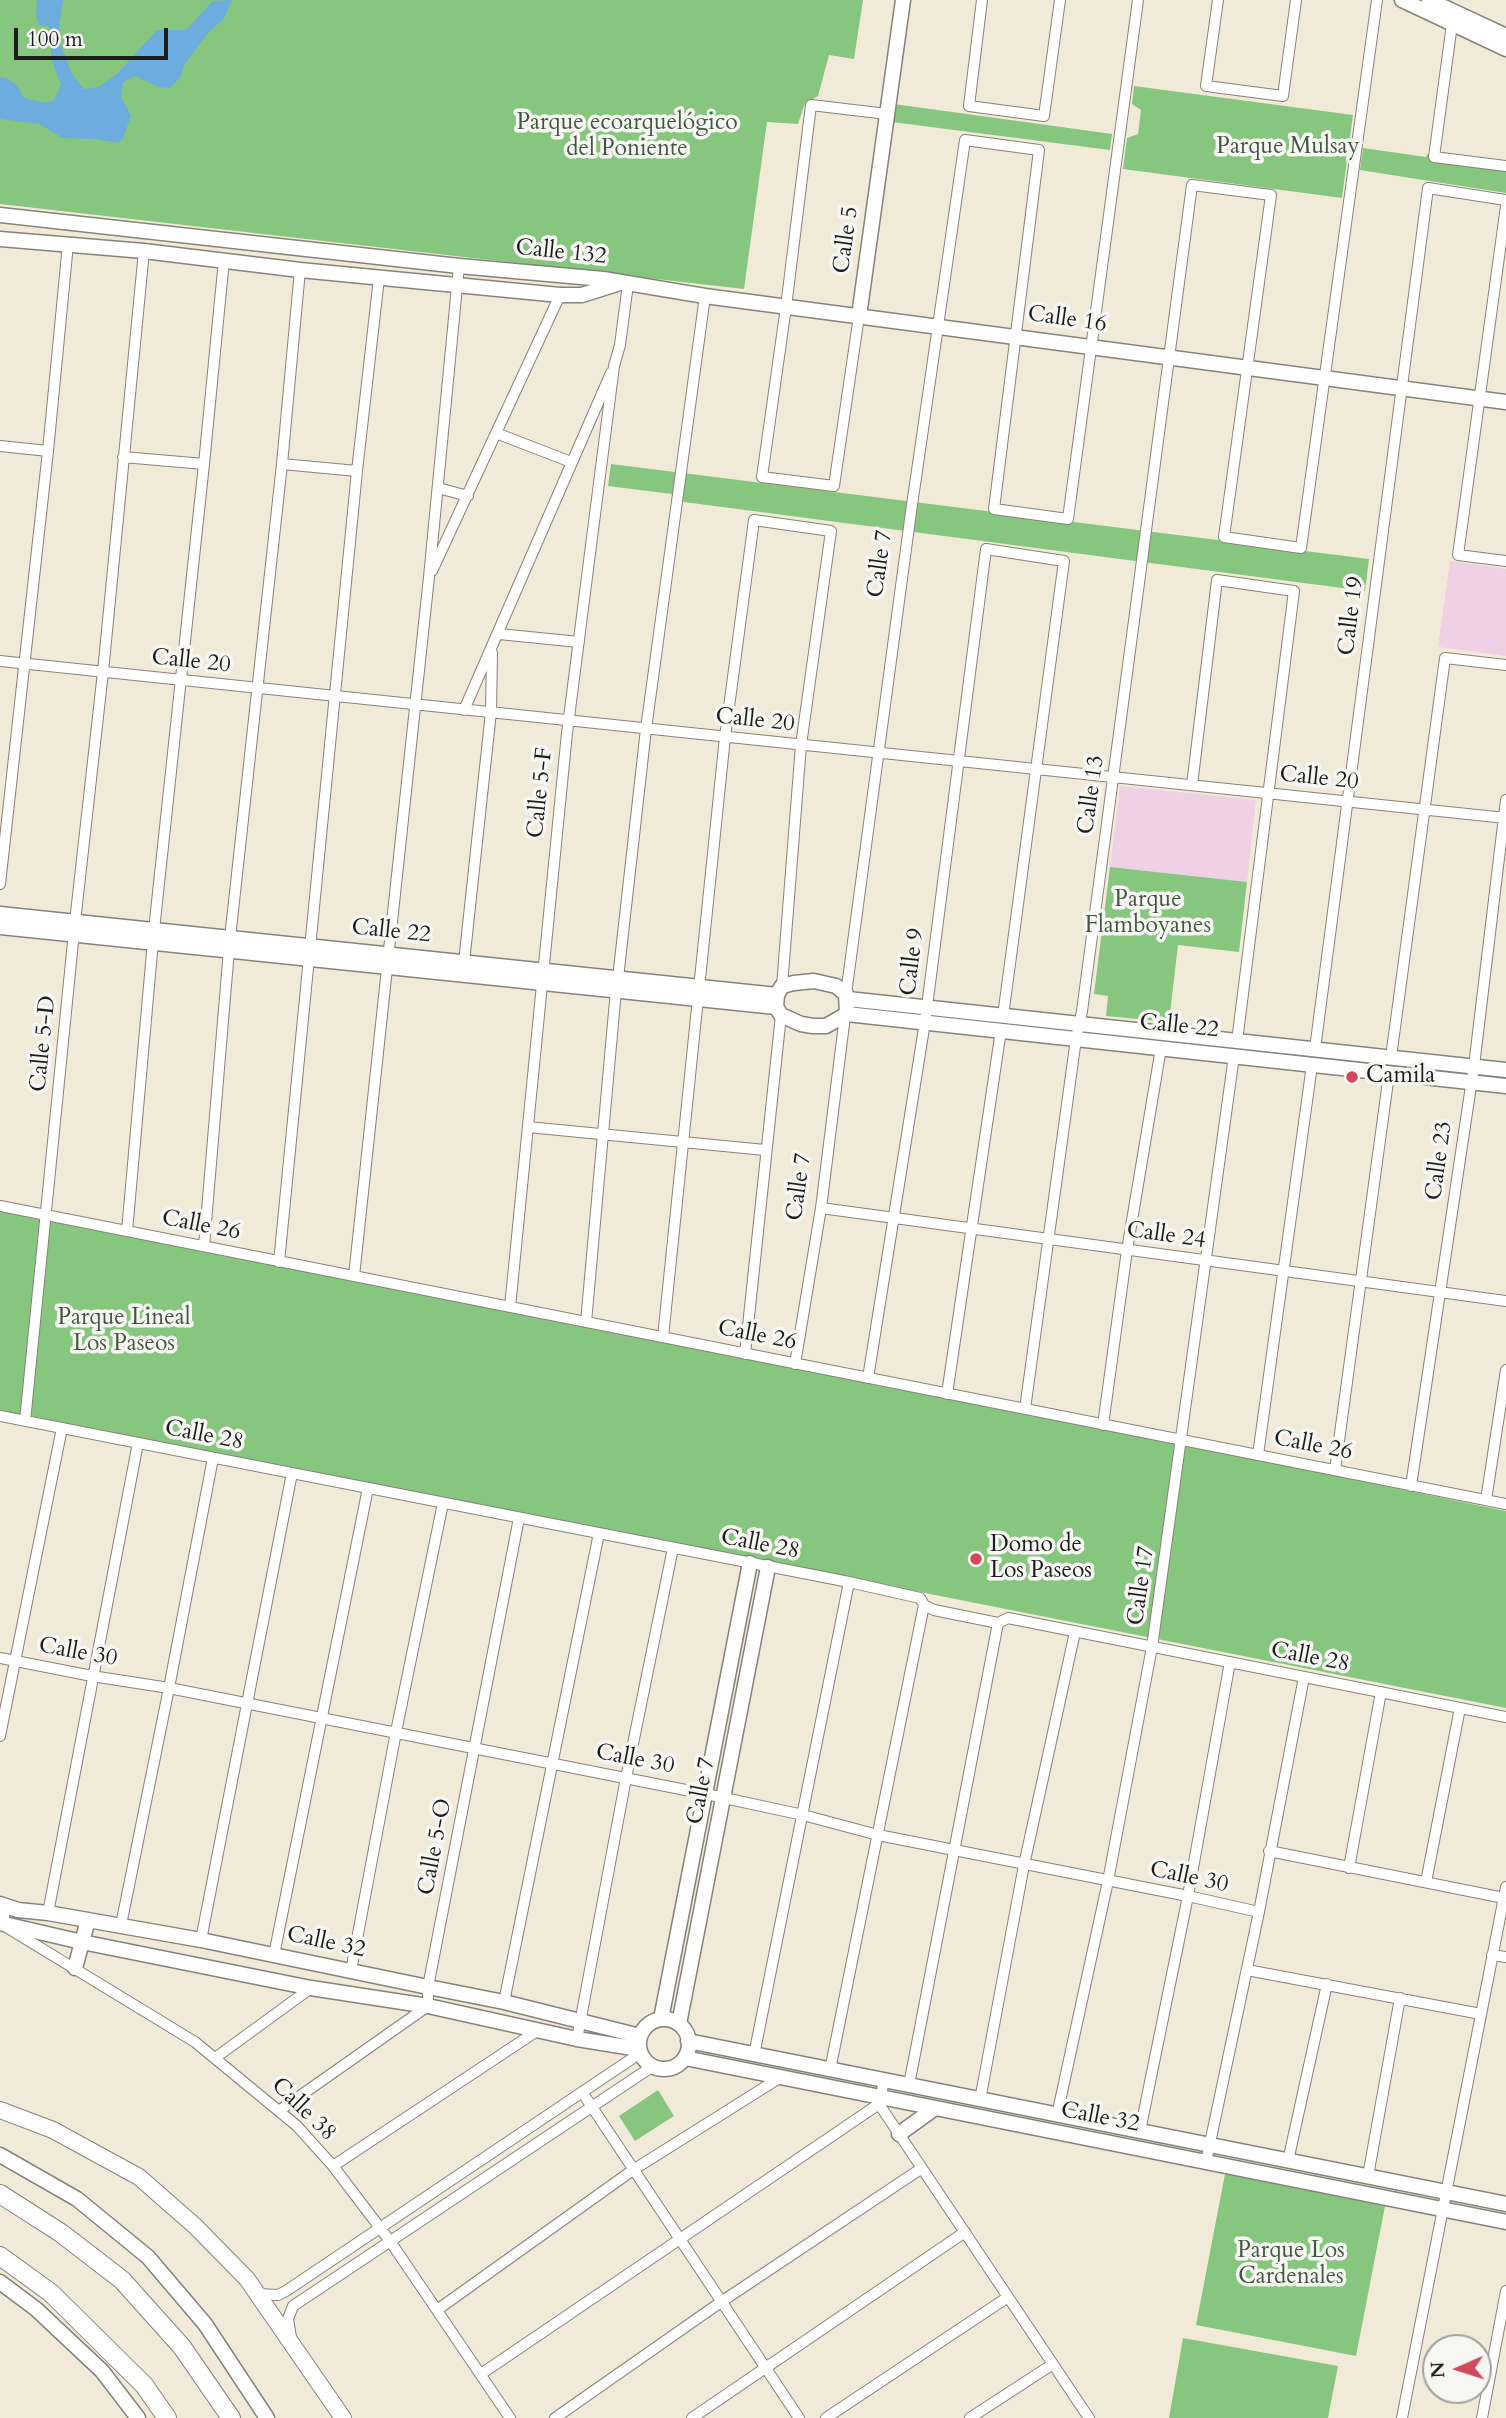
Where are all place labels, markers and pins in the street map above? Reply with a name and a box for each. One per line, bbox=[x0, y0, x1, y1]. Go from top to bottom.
place label: Camila bbox=[1366, 1063, 1435, 1091]
marker: Camila bbox=[1344, 1069, 1360, 1085]
place label: Domo de Los Paseos bbox=[990, 1532, 1092, 1586]
marker: Domo de Los Paseos bbox=[968, 1551, 984, 1567]

